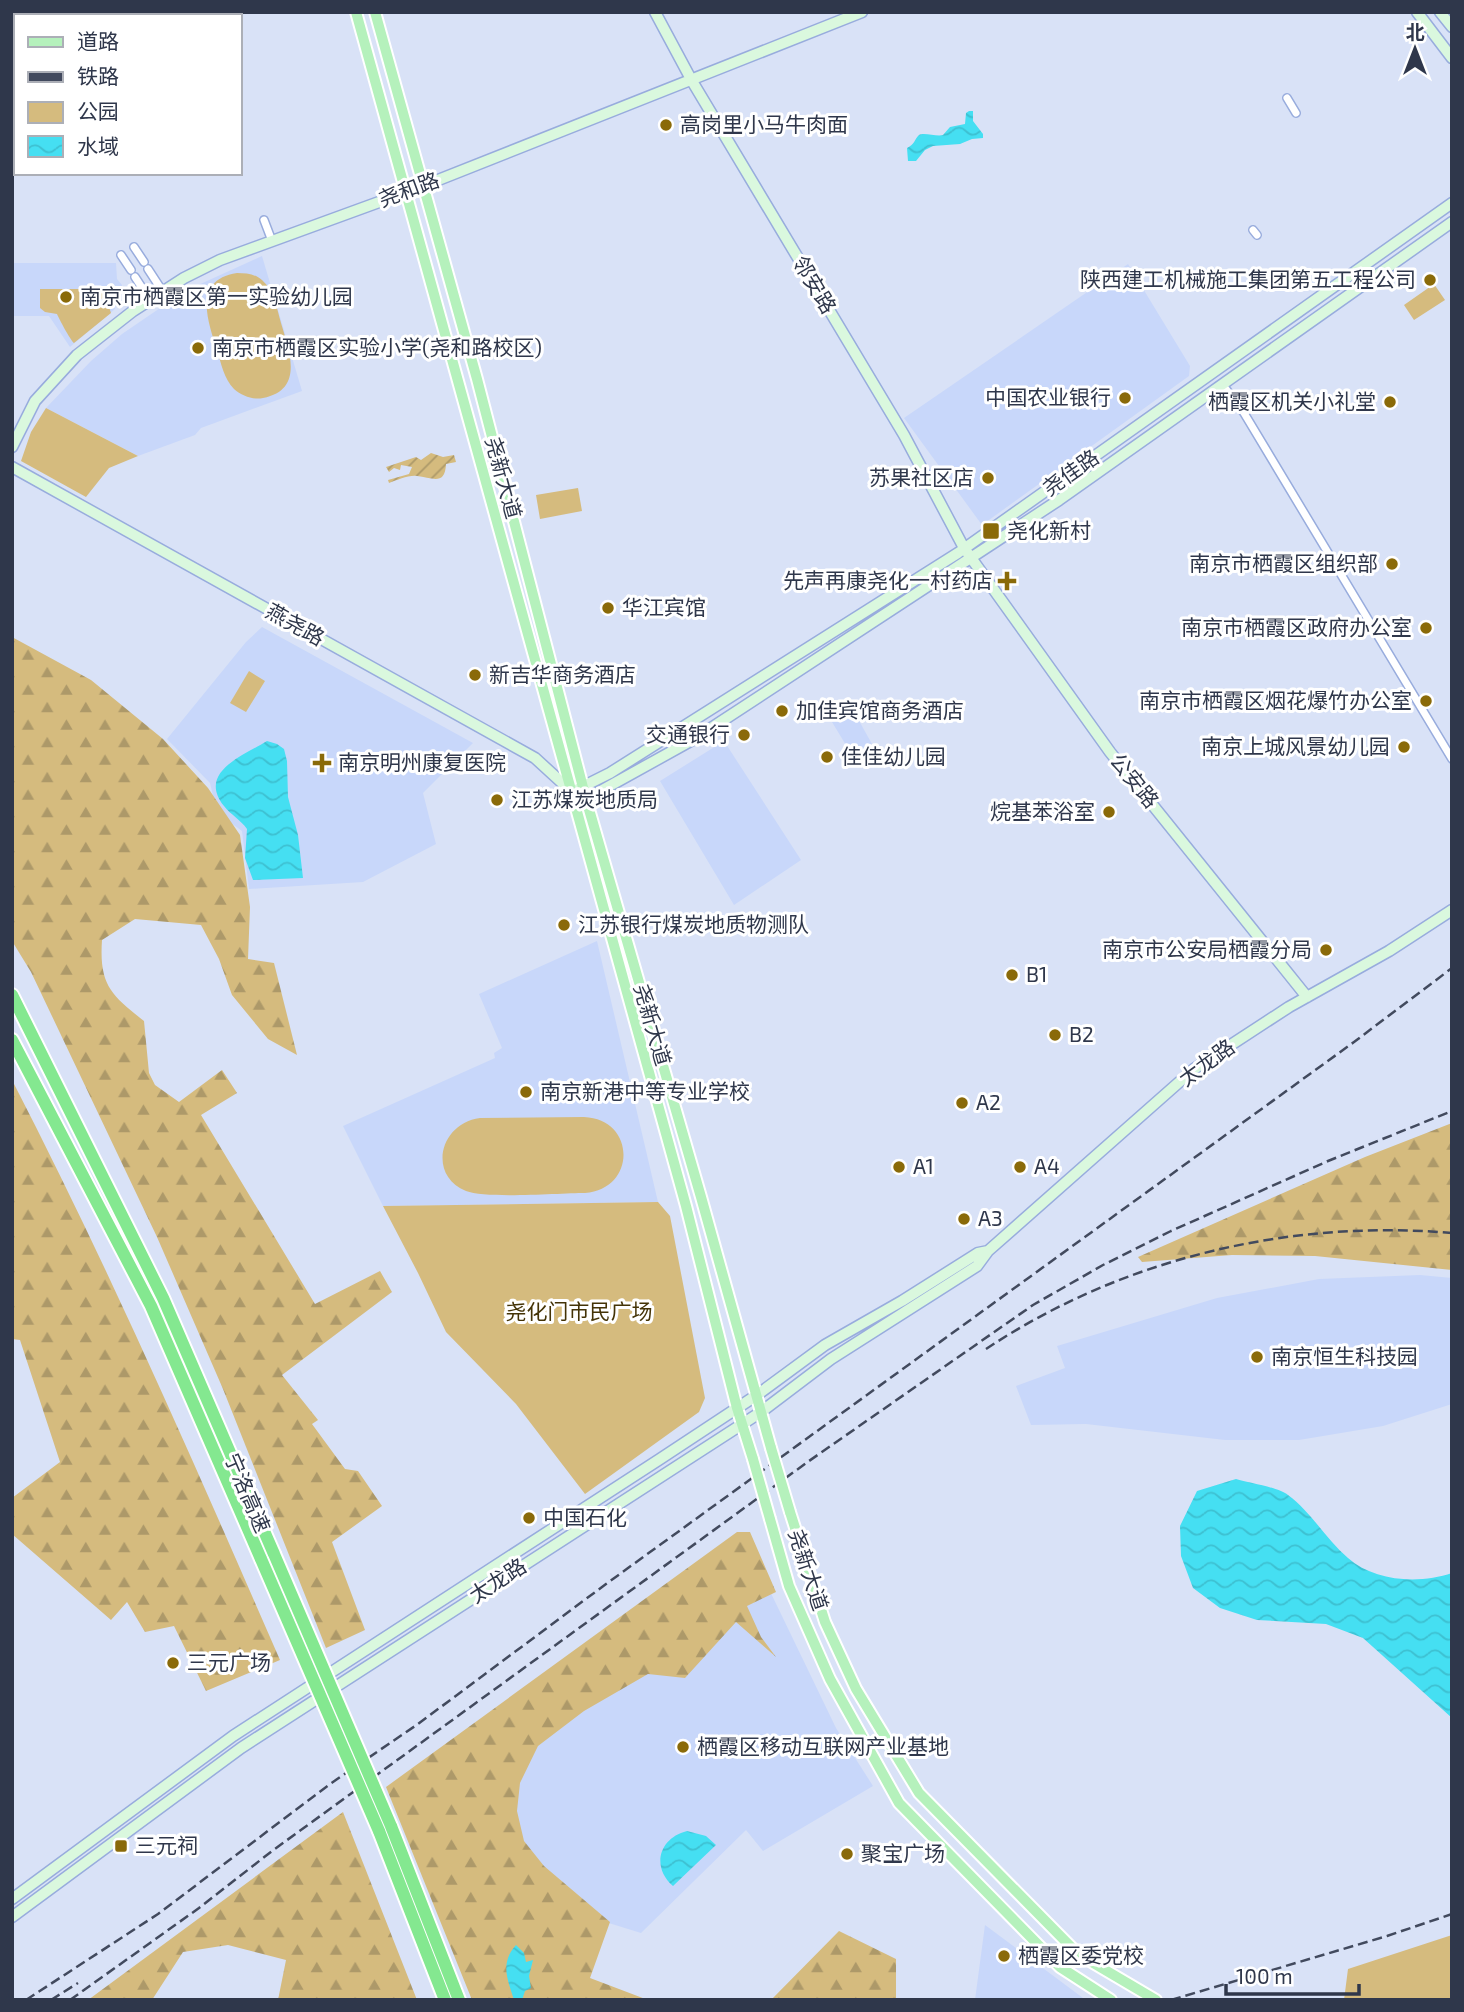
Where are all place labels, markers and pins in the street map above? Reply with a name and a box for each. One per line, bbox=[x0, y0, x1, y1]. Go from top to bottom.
place label: 高岗里小马牛肉面 bbox=[680, 111, 848, 136]
marker: 高岗里小马牛肉面 bbox=[658, 117, 674, 133]
place label: 陕西建工机械施工集团第五工程公司 bbox=[1080, 266, 1416, 291]
marker: 陕西建工机械施工集团第五工程公司 bbox=[1422, 272, 1438, 288]
place label: 南京市栖霞区第一实验幼儿园 bbox=[80, 283, 353, 308]
marker: 南京市栖霞区第一实验幼儿园 bbox=[58, 289, 74, 305]
place label: 南京市栖霞区实验小学(尧和路校区) bbox=[212, 334, 542, 359]
marker: 南京市栖霞区实验小学(尧和路校区) bbox=[190, 340, 206, 356]
place label: 中国农业银行 bbox=[985, 384, 1111, 409]
place label: 栖霞区机关小礼堂 bbox=[1208, 388, 1376, 413]
marker: 中国农业银行 bbox=[1117, 390, 1133, 406]
marker: 栖霞区机关小礼堂 bbox=[1382, 394, 1398, 410]
place label: 苏果社区店 bbox=[869, 464, 974, 489]
marker: 苏果社区店 bbox=[980, 470, 996, 486]
place label: 尧化新村 bbox=[1007, 517, 1091, 542]
marker: 尧化新村 bbox=[981, 521, 1001, 541]
place label: 南京市栖霞区组织部 bbox=[1189, 550, 1378, 575]
marker: 南京市栖霞区组织部 bbox=[1384, 556, 1400, 572]
place label: 先声再康尧化一村药店 bbox=[783, 567, 993, 592]
marker: 先声再康尧化一村药店 bbox=[999, 573, 1015, 589]
place label: 华江宾馆 bbox=[622, 594, 706, 619]
marker: 华江宾馆 bbox=[600, 600, 616, 616]
place label: 南京市栖霞区政府办公室 bbox=[1181, 614, 1412, 639]
marker: 南京市栖霞区政府办公室 bbox=[1418, 620, 1434, 636]
place label: 新吉华商务酒店 bbox=[489, 661, 636, 686]
marker: 新吉华商务酒店 bbox=[467, 667, 483, 683]
place label: 南京市栖霞区烟花爆竹办公室 bbox=[1139, 687, 1412, 712]
marker: 南京市栖霞区烟花爆竹办公室 bbox=[1418, 693, 1434, 709]
place label: 加佳宾馆商务酒店 bbox=[796, 697, 964, 722]
marker: 加佳宾馆商务酒店 bbox=[774, 703, 790, 719]
place label: 交通银行 bbox=[646, 721, 730, 746]
marker: 交通银行 bbox=[736, 727, 752, 743]
place label: 南京上城风景幼儿园 bbox=[1201, 733, 1390, 758]
marker: 南京上城风景幼儿园 bbox=[1396, 739, 1412, 755]
place label: 佳佳幼儿园 bbox=[841, 743, 946, 768]
place label: 南京明州康复医院 bbox=[338, 749, 506, 774]
marker: 佳佳幼儿园 bbox=[819, 749, 835, 765]
marker: 南京明州康复医院 bbox=[312, 753, 332, 773]
place label: 江苏煤炭地质局 bbox=[511, 786, 658, 811]
marker: 江苏煤炭地质局 bbox=[489, 792, 505, 808]
place label: 烷基苯浴室 bbox=[990, 798, 1095, 823]
marker: 烷基苯浴室 bbox=[1101, 804, 1117, 820]
place label: 江苏银行煤炭地质物测队 bbox=[578, 911, 809, 936]
marker: 江苏银行煤炭地质物测队 bbox=[556, 917, 572, 933]
place label: 南京市公安局栖霞分局 bbox=[1102, 936, 1312, 961]
marker: 南京市公安局栖霞分局 bbox=[1318, 942, 1334, 958]
place label: B1 bbox=[1026, 961, 1047, 986]
marker: B1 bbox=[1004, 967, 1020, 983]
place label: B2 bbox=[1069, 1021, 1094, 1046]
marker: B2 bbox=[1047, 1027, 1063, 1043]
place label: 南京新港中等专业学校 bbox=[540, 1078, 750, 1103]
marker: 南京新港中等专业学校 bbox=[518, 1084, 534, 1100]
place label: A2 bbox=[976, 1089, 1001, 1114]
marker: A2 bbox=[954, 1095, 970, 1111]
place label: A1 bbox=[913, 1153, 934, 1178]
place label: A4 bbox=[1034, 1153, 1060, 1178]
marker: A1 bbox=[891, 1159, 907, 1175]
marker: A4 bbox=[1012, 1159, 1028, 1175]
place label: A3 bbox=[978, 1205, 1003, 1230]
marker: A3 bbox=[956, 1211, 972, 1227]
place label: 南京恒生科技园 bbox=[1271, 1343, 1418, 1368]
marker: 南京恒生科技园 bbox=[1249, 1349, 1265, 1365]
place label: 中国石化 bbox=[543, 1504, 627, 1529]
marker: 中国石化 bbox=[521, 1510, 537, 1526]
place label: 三元广场 bbox=[187, 1649, 271, 1674]
marker: 三元广场 bbox=[165, 1655, 181, 1671]
place label: 栖霞区移动互联网产业基地 bbox=[697, 1733, 949, 1758]
marker: 栖霞区移动互联网产业基地 bbox=[675, 1739, 691, 1755]
place label: 三元祠 bbox=[135, 1832, 198, 1857]
marker: 三元祠 bbox=[113, 1838, 129, 1854]
place label: 聚宝广场 bbox=[861, 1840, 945, 1865]
marker: 聚宝广场 bbox=[839, 1846, 855, 1862]
place label: 栖霞区委党校 bbox=[1018, 1942, 1144, 1967]
marker: 栖霞区委党校 bbox=[996, 1948, 1012, 1964]

